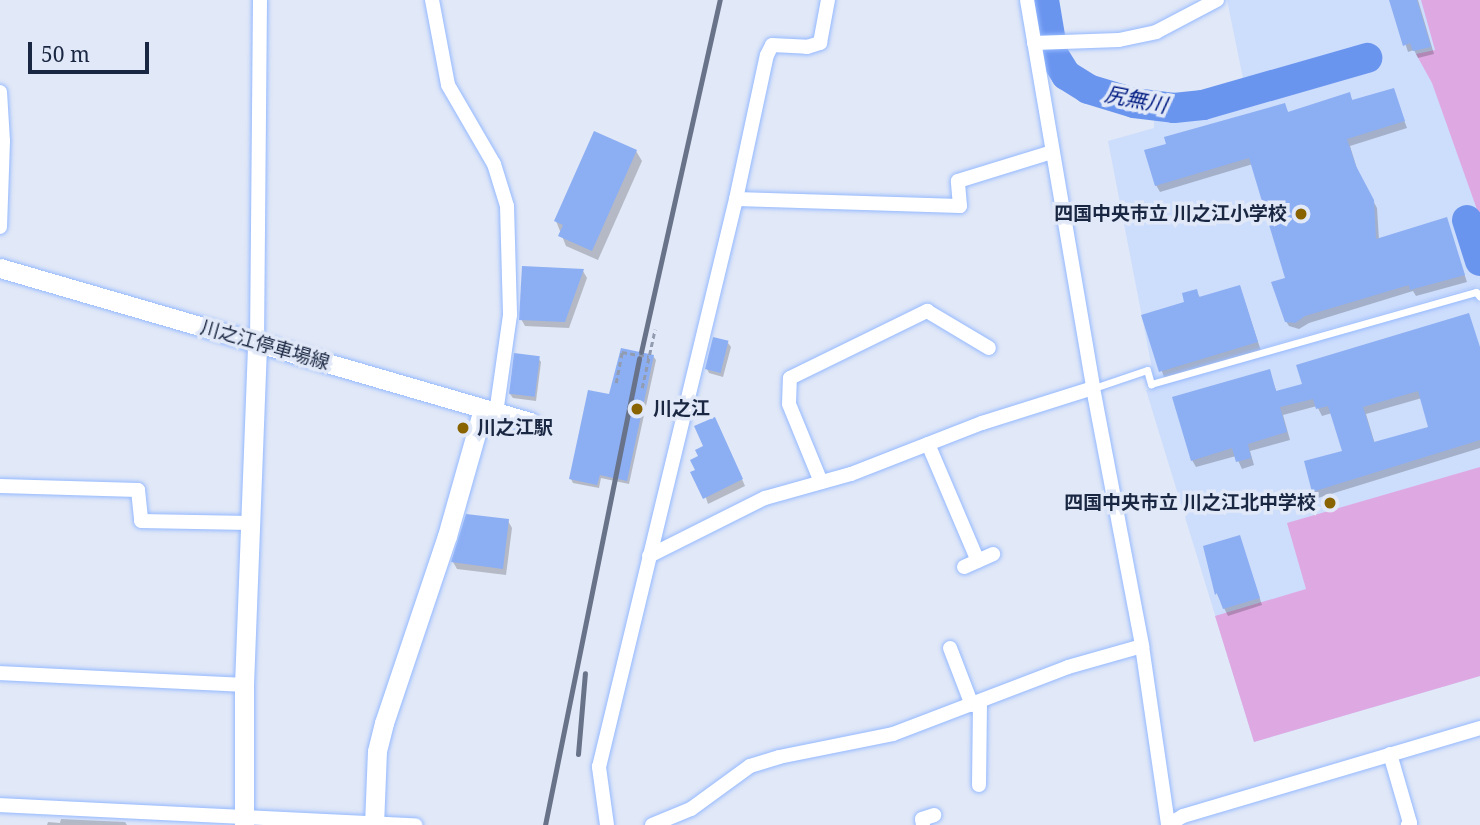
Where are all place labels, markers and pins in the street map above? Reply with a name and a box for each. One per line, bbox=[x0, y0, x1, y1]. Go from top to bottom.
place label: 四国中央市立 川之江小学校 bbox=[1054, 203, 1287, 225]
marker: 四国中央市立 川之江小学校 bbox=[1293, 206, 1309, 222]
place label: 川之江 bbox=[653, 398, 710, 420]
marker: 川之江 bbox=[627, 399, 647, 419]
place label: 川之江駅 bbox=[477, 417, 553, 439]
marker: 川之江駅 bbox=[455, 420, 471, 436]
place label: 四国中央市立 川之江北中学校 bbox=[1064, 492, 1316, 514]
marker: 四国中央市立 川之江北中学校 bbox=[1322, 495, 1338, 511]

